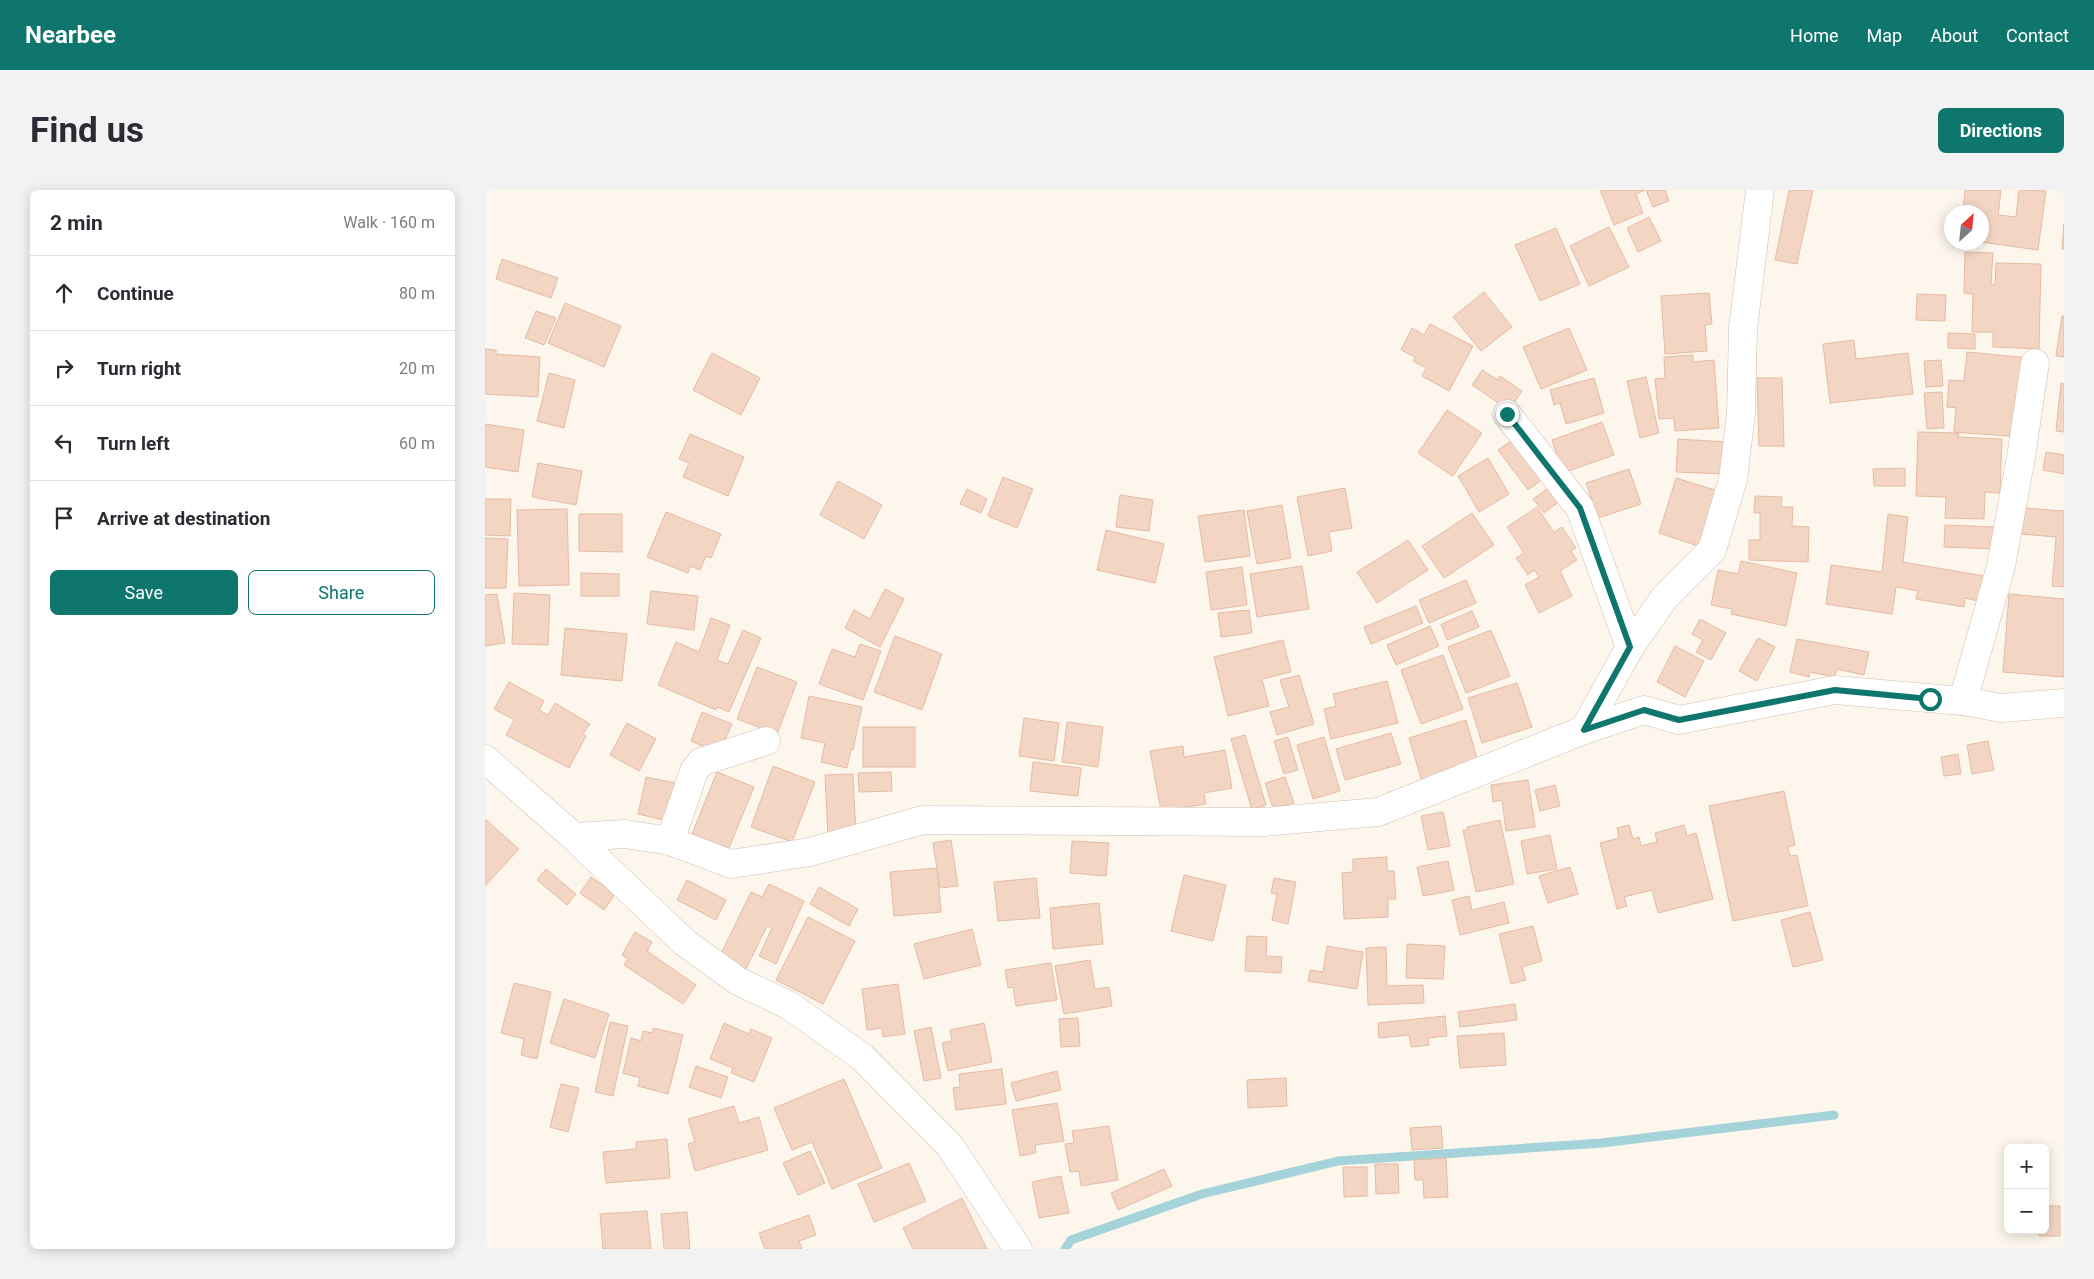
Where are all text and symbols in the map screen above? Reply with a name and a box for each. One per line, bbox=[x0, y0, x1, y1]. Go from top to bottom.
text: Nearbee bbox=[25, 21, 116, 49]
text: Home bbox=[1790, 25, 1839, 46]
text: Map bbox=[1867, 25, 1902, 46]
text: About bbox=[1930, 25, 1978, 46]
text: Contact bbox=[2006, 25, 2069, 46]
button: Directions bbox=[1938, 108, 2064, 153]
text: Find us bbox=[30, 110, 144, 151]
north arrow bbox=[1944, 205, 1989, 250]
text: 2 min bbox=[50, 211, 103, 235]
text: Walk · 160 m bbox=[343, 213, 435, 232]
icon: ahead bbox=[50, 279, 78, 307]
text: Continue bbox=[97, 282, 174, 305]
text: 80 m bbox=[399, 284, 435, 303]
icon: right bbox=[50, 354, 78, 382]
text: Turn right bbox=[97, 357, 181, 380]
text: 20 m bbox=[399, 359, 435, 378]
route end bbox=[1496, 403, 1519, 426]
icon: left bbox=[50, 429, 78, 457]
text: Turn left bbox=[97, 432, 170, 455]
text: 60 m bbox=[399, 434, 435, 453]
icon: arrive bbox=[50, 504, 78, 532]
text: Arrive at destination bbox=[97, 507, 270, 530]
button: Save bbox=[50, 570, 238, 615]
button: Share bbox=[248, 570, 435, 615]
route start bbox=[1919, 688, 1942, 711]
map controls bbox=[2004, 1144, 2049, 1234]
button: + bbox=[2004, 1144, 2049, 1189]
button: − bbox=[2004, 1189, 2049, 1234]

